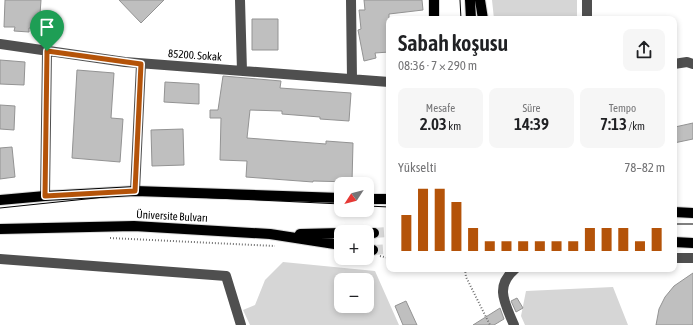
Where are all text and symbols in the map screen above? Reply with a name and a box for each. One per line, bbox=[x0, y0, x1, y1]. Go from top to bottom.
pin bbox=[30, 10, 64, 51]
icon: arrive bbox=[36, 16, 58, 38]
button: share bbox=[623, 29, 665, 71]
text: Sabah koşusu bbox=[398, 30, 508, 56]
street label: 85200. Sokak bbox=[168, 47, 222, 63]
text: 08:36 · 7 × 290 m bbox=[398, 58, 477, 73]
text: Mesafe bbox=[426, 102, 455, 114]
text: Süre bbox=[522, 102, 541, 114]
text: Tempo bbox=[609, 102, 636, 114]
text: 2.03 bbox=[420, 114, 447, 134]
text: 14:39 bbox=[514, 114, 549, 134]
text: 7:13 bbox=[600, 114, 627, 134]
text: km bbox=[447, 120, 461, 132]
text: /km bbox=[627, 120, 645, 132]
text: Yükselti bbox=[398, 160, 436, 175]
text: 78–82 m bbox=[624, 160, 665, 175]
north arrow bbox=[334, 177, 374, 217]
map controls bbox=[334, 177, 374, 313]
street label: Üniversite Bulvarı bbox=[136, 208, 208, 224]
button: + bbox=[334, 225, 374, 265]
button: − bbox=[334, 273, 374, 313]

